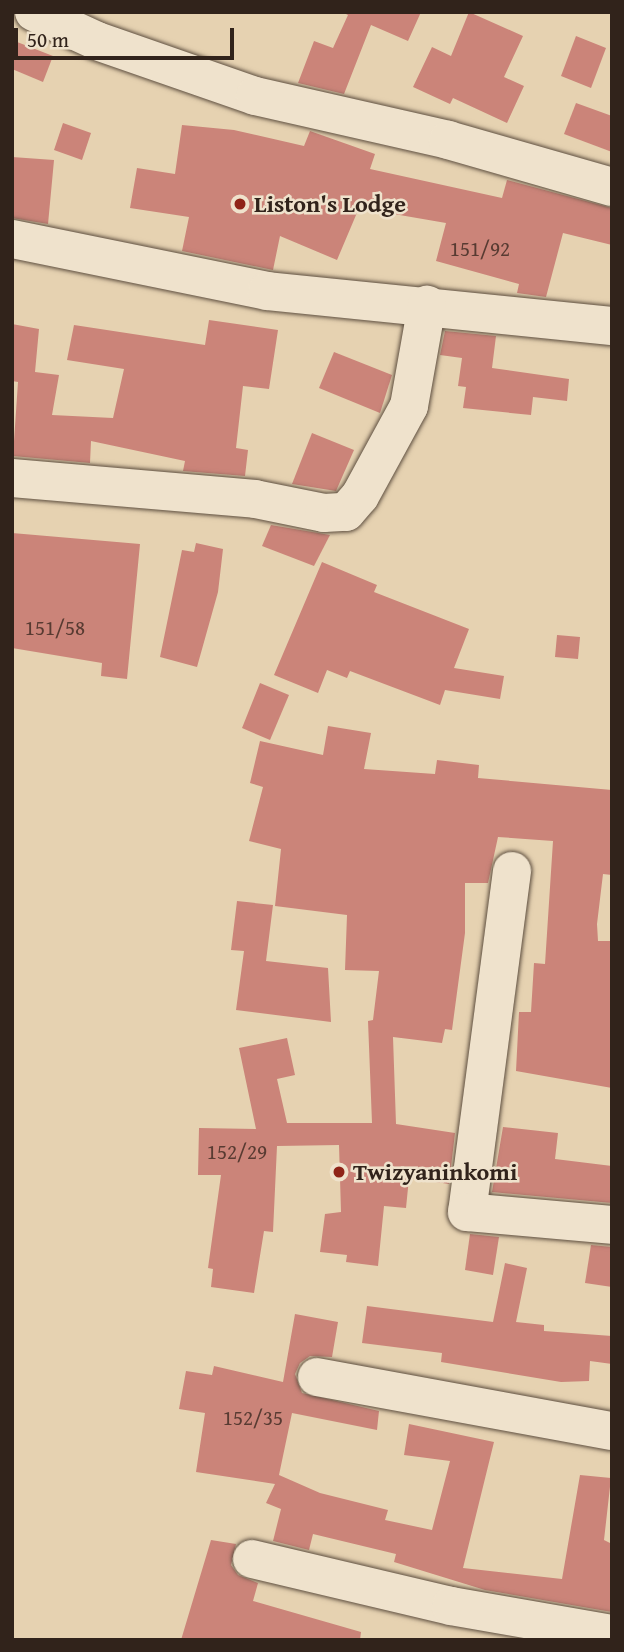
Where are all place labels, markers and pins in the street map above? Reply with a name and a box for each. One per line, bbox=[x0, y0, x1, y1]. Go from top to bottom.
place label: Liston's Lodge bbox=[254, 190, 406, 218]
marker: Liston's Lodge bbox=[232, 196, 248, 212]
place label: Twizyaninkomi bbox=[353, 1158, 517, 1186]
marker: Twizyaninkomi bbox=[331, 1164, 347, 1180]

